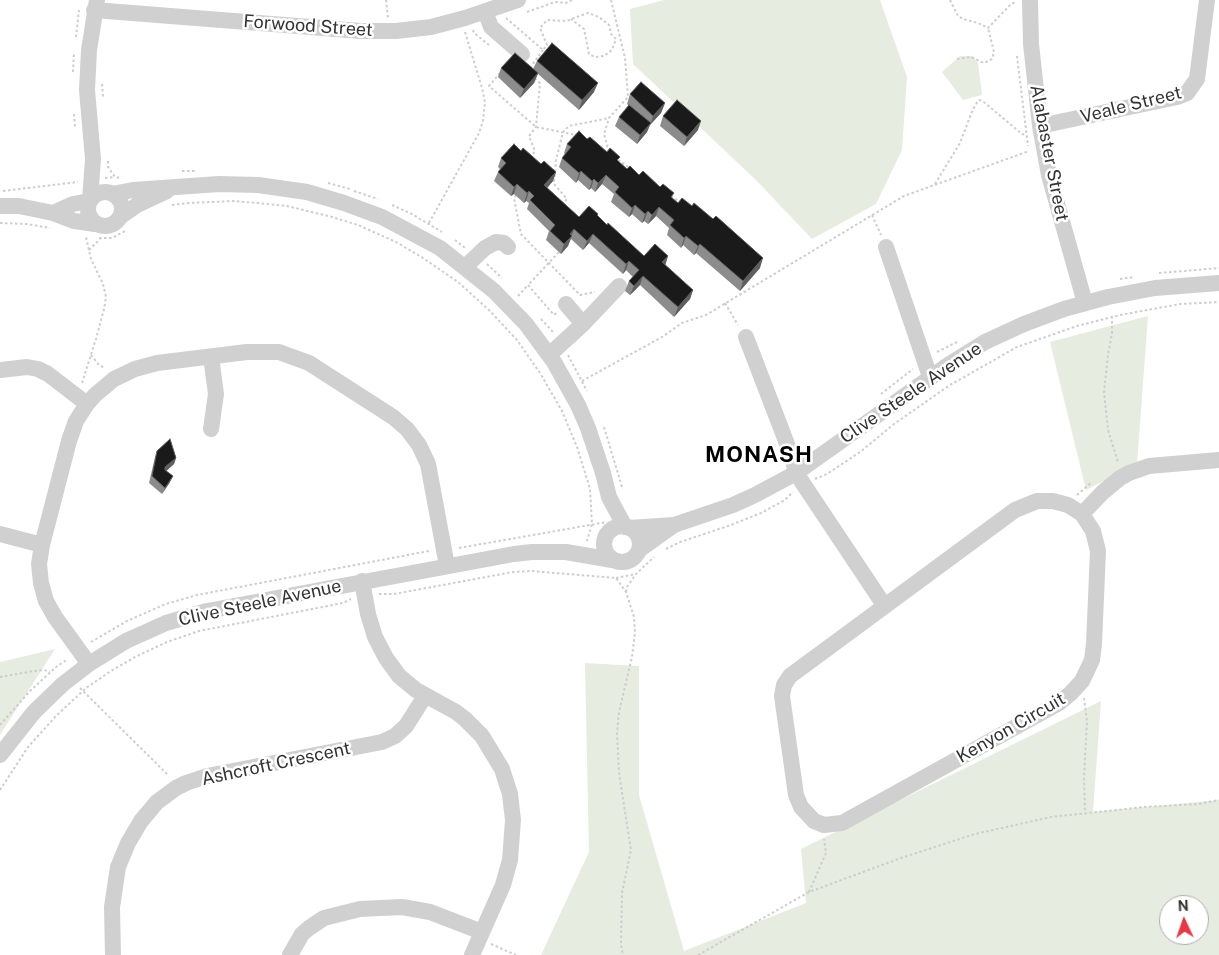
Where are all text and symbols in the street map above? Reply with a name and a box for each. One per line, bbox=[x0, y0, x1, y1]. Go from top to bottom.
street label: Forwood Street bbox=[243, 11, 373, 41]
street label: Veale Street bbox=[1078, 82, 1184, 128]
street label: Alabaster Street bbox=[1025, 83, 1073, 223]
street label: Clive Steele Avenue bbox=[836, 338, 986, 448]
district label: MONASH bbox=[704, 442, 814, 468]
street label: Clive Steele Avenue bbox=[177, 575, 343, 631]
street label: Kenyon Circuit bbox=[953, 688, 1069, 768]
street label: Ashcroft Crescent bbox=[200, 738, 352, 790]
north arrow bbox=[1159, 895, 1209, 945]
text: N bbox=[1177, 898, 1189, 914]

